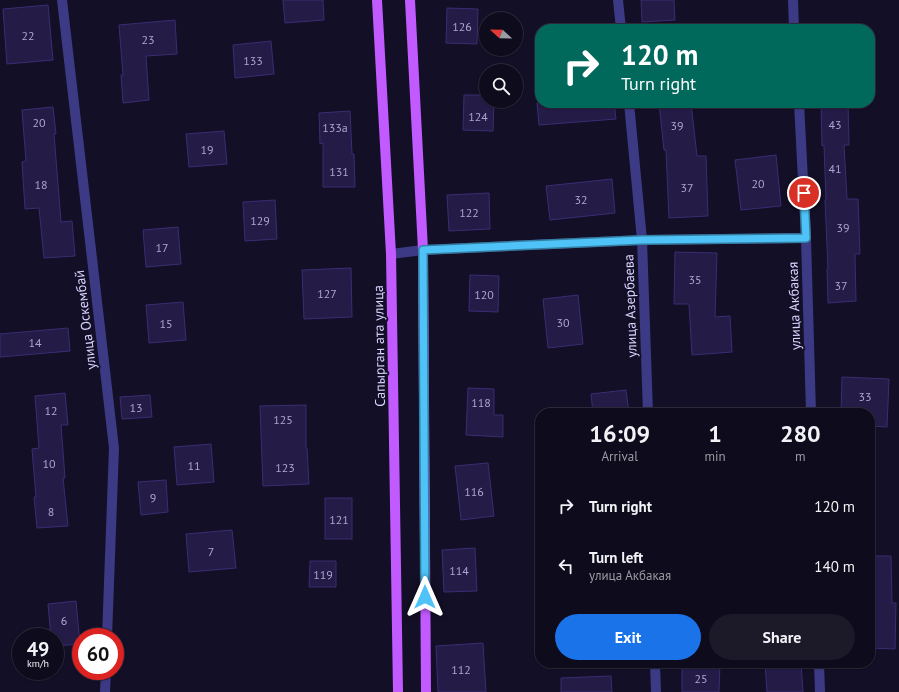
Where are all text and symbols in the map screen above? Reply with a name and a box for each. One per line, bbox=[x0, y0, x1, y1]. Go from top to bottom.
north arrow bbox=[479, 12, 523, 56]
map controls bbox=[479, 12, 523, 108]
house number: 126 bbox=[452, 19, 472, 34]
house number: 22 bbox=[21, 28, 35, 43]
house number: 23 bbox=[141, 32, 155, 47]
text: 120 m bbox=[621, 36, 698, 73]
icon: right bbox=[555, 40, 607, 92]
house number: 133 bbox=[243, 53, 263, 68]
button: search bbox=[479, 64, 523, 108]
text: Turn right bbox=[621, 72, 696, 95]
house number: 124 bbox=[468, 109, 488, 124]
house number: 20 bbox=[32, 115, 46, 130]
house number: 43 bbox=[828, 117, 842, 132]
house number: 39 bbox=[670, 118, 684, 133]
house number: 133а bbox=[322, 120, 348, 135]
house number: 19 bbox=[200, 142, 214, 157]
house number: 41 bbox=[828, 161, 842, 176]
house number: 131 bbox=[329, 164, 349, 179]
house number: 20 bbox=[751, 176, 765, 191]
pin bbox=[787, 176, 821, 210]
house number: 18 bbox=[34, 177, 48, 192]
house number: 37 bbox=[680, 180, 694, 195]
icon: arrive bbox=[793, 182, 815, 204]
house number: 32 bbox=[574, 192, 588, 207]
house number: 122 bbox=[459, 205, 479, 220]
house number: 129 bbox=[250, 213, 270, 228]
house number: 39 bbox=[836, 220, 850, 235]
house number: 17 bbox=[155, 240, 169, 255]
street label: улица Азербаева bbox=[619, 254, 641, 358]
street label: улица Акбакая bbox=[783, 261, 805, 351]
street label: улица Оскембай bbox=[70, 269, 100, 371]
house number: 35 bbox=[688, 272, 702, 287]
house number: 37 bbox=[834, 278, 848, 293]
street label: Сапырган ата улица bbox=[369, 285, 389, 407]
house number: 127 bbox=[317, 286, 337, 301]
house number: 120 bbox=[474, 287, 494, 302]
house number: 30 bbox=[556, 315, 570, 330]
house number: 15 bbox=[159, 316, 173, 331]
house number: 14 bbox=[28, 335, 42, 350]
house number: 33 bbox=[858, 389, 872, 404]
house number: 118 bbox=[471, 395, 491, 410]
house number: 13 bbox=[129, 400, 143, 415]
house number: 12 bbox=[44, 403, 58, 418]
house number: 125 bbox=[273, 412, 293, 427]
text: 16:09 bbox=[589, 418, 650, 449]
text: 1 bbox=[708, 418, 722, 449]
text: 280 bbox=[780, 418, 821, 449]
text: Arrival bbox=[602, 448, 638, 465]
text: min bbox=[704, 448, 726, 465]
text: m bbox=[795, 448, 806, 465]
house number: 10 bbox=[42, 456, 56, 471]
house number: 11 bbox=[187, 458, 201, 473]
house number: 123 bbox=[275, 460, 295, 475]
house number: 116 bbox=[464, 484, 484, 499]
house number: 9 bbox=[150, 490, 156, 505]
icon: right bbox=[555, 495, 577, 517]
text: Turn right bbox=[589, 497, 652, 516]
text: 120 m bbox=[814, 497, 855, 516]
house number: 8 bbox=[48, 504, 54, 519]
house number: 121 bbox=[329, 512, 349, 527]
house number: 7 bbox=[208, 544, 214, 559]
text: Turn left bbox=[589, 548, 643, 567]
icon: left bbox=[555, 555, 577, 577]
text: 140 m bbox=[814, 557, 855, 576]
house number: 114 bbox=[449, 563, 469, 578]
house number: 119 bbox=[313, 567, 333, 582]
text: улица Акбакая bbox=[589, 567, 671, 584]
position arrow bbox=[404, 576, 446, 618]
house number: 6 bbox=[61, 613, 67, 628]
button: Exit bbox=[555, 614, 701, 660]
button: Share bbox=[709, 614, 855, 660]
speed limit sign: 60 bbox=[72, 628, 124, 680]
text: 49 bbox=[27, 636, 49, 662]
text: km/h bbox=[27, 657, 49, 670]
house number: 112 bbox=[451, 662, 471, 677]
house number: 25 bbox=[694, 671, 708, 686]

